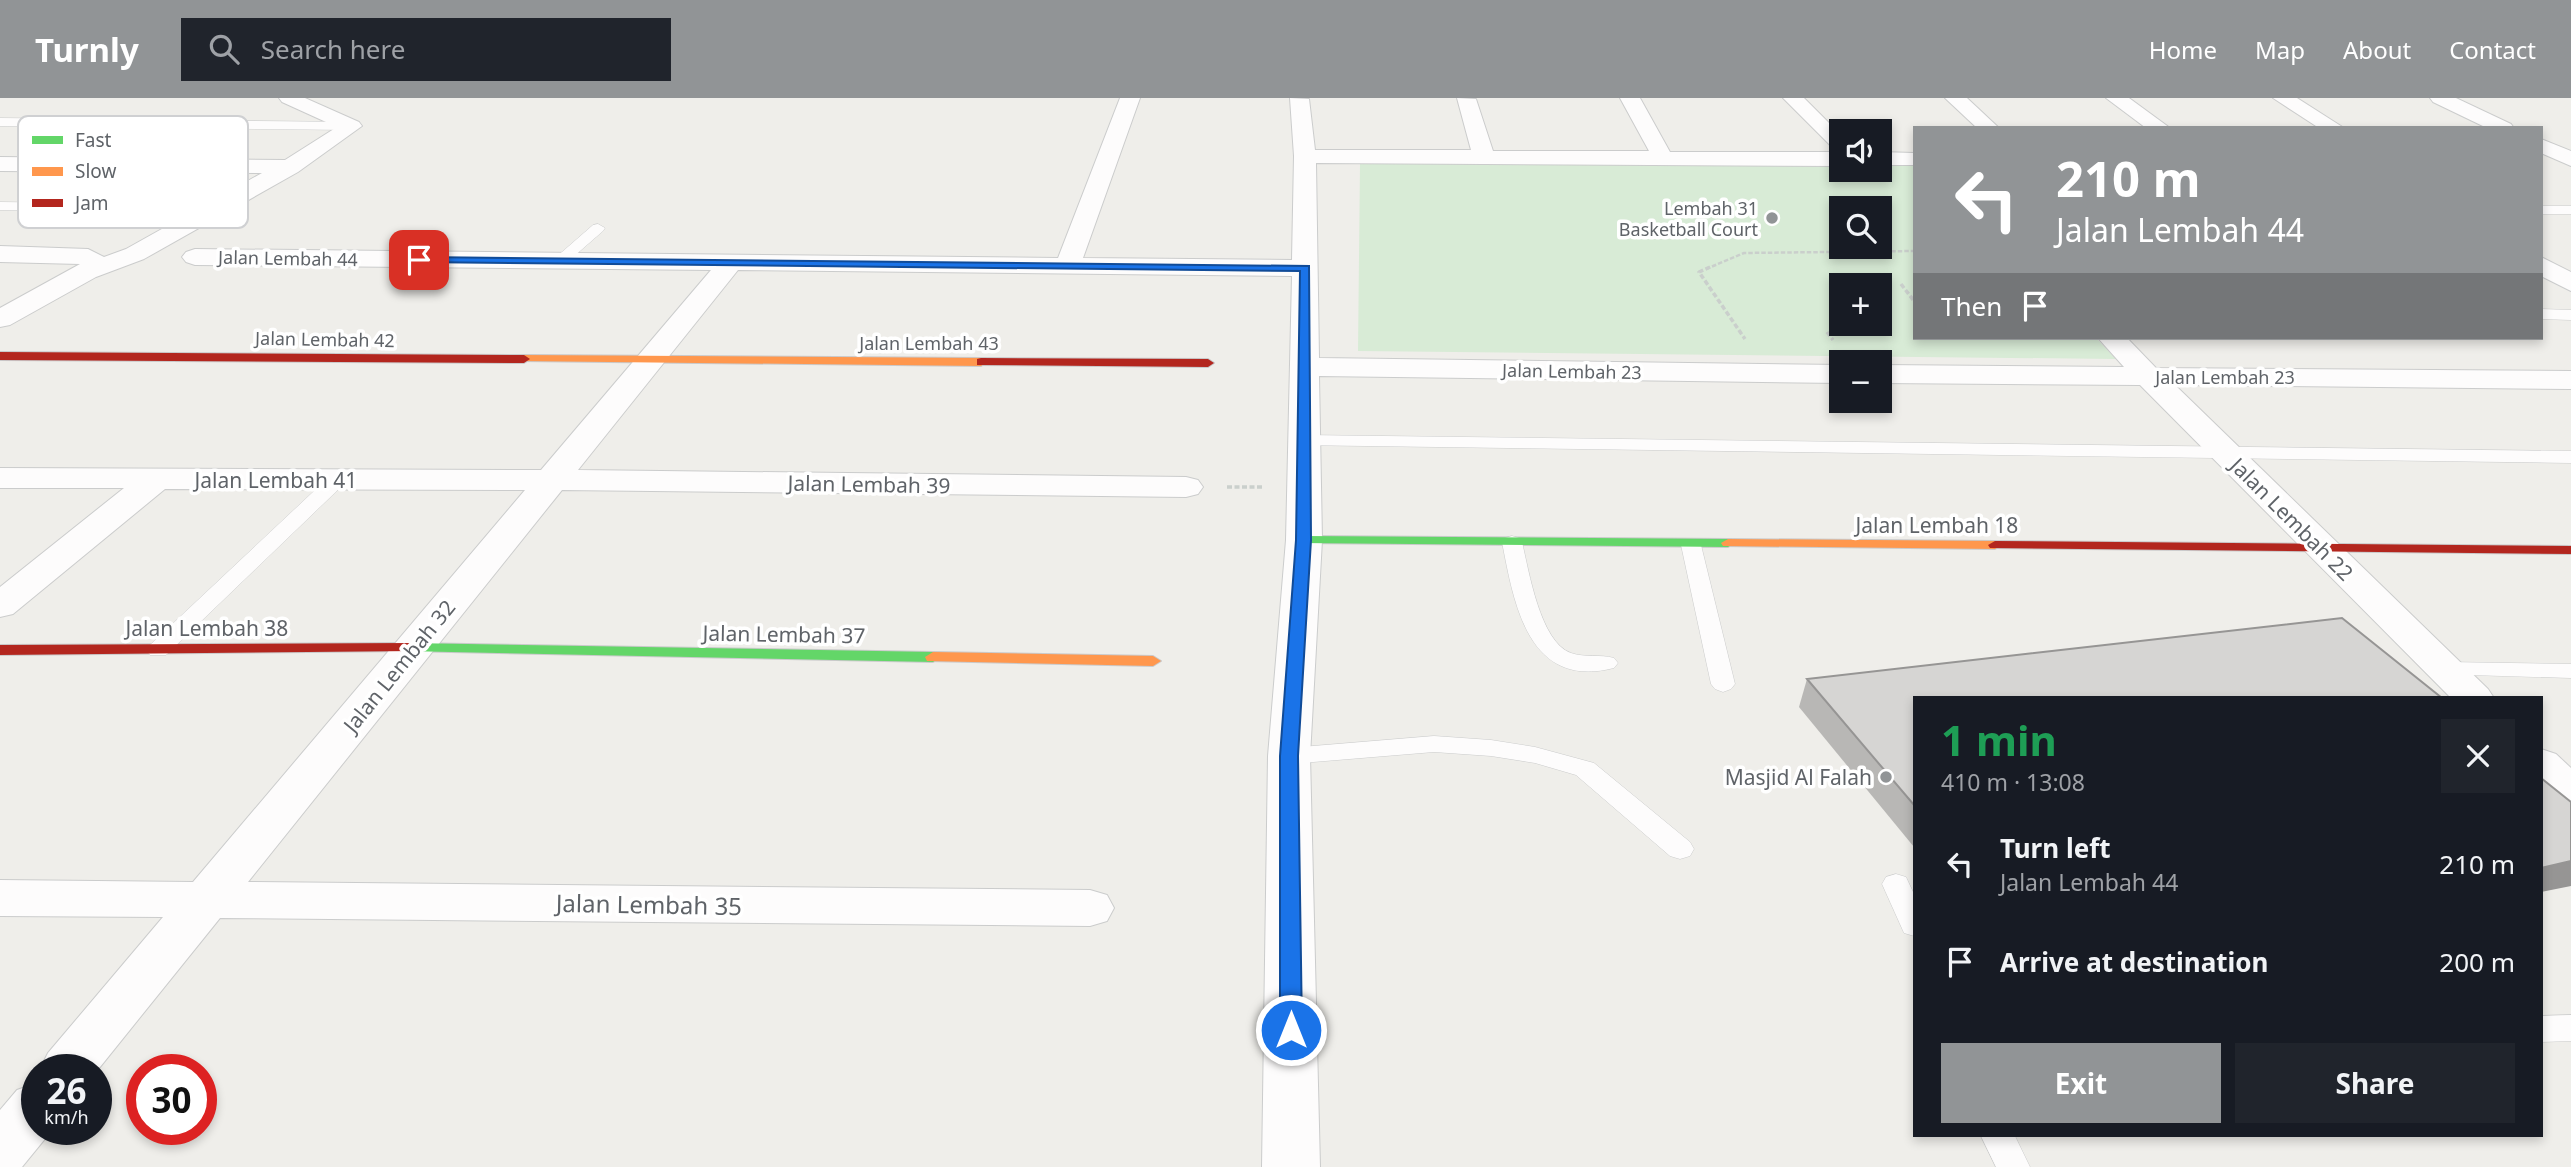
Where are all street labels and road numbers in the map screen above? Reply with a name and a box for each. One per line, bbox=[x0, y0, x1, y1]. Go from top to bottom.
street label: Jalan Lembah 44 bbox=[216, 245, 358, 271]
street label: Jalan Lembah 42 bbox=[253, 326, 395, 352]
street label: Jalan Lembah 43 bbox=[857, 331, 999, 355]
street label: Jalan Lembah 23 bbox=[1500, 358, 1642, 384]
street label: Jalan Lembah 23 bbox=[2153, 365, 2295, 389]
street label: Jalan Lembah 22 bbox=[2223, 450, 2359, 586]
street label: Jalan Lembah 41 bbox=[193, 466, 357, 494]
street label: Jalan Lembah 39 bbox=[785, 469, 951, 499]
street label: Jalan Lembah 18 bbox=[1854, 511, 2018, 539]
street label: Jalan Lembah 32 bbox=[336, 594, 461, 740]
street label: Jalan Lembah 38 bbox=[124, 614, 288, 642]
street label: Jalan Lembah 37 bbox=[700, 619, 866, 649]
street label: Jalan Lembah 35 bbox=[554, 886, 742, 922]

